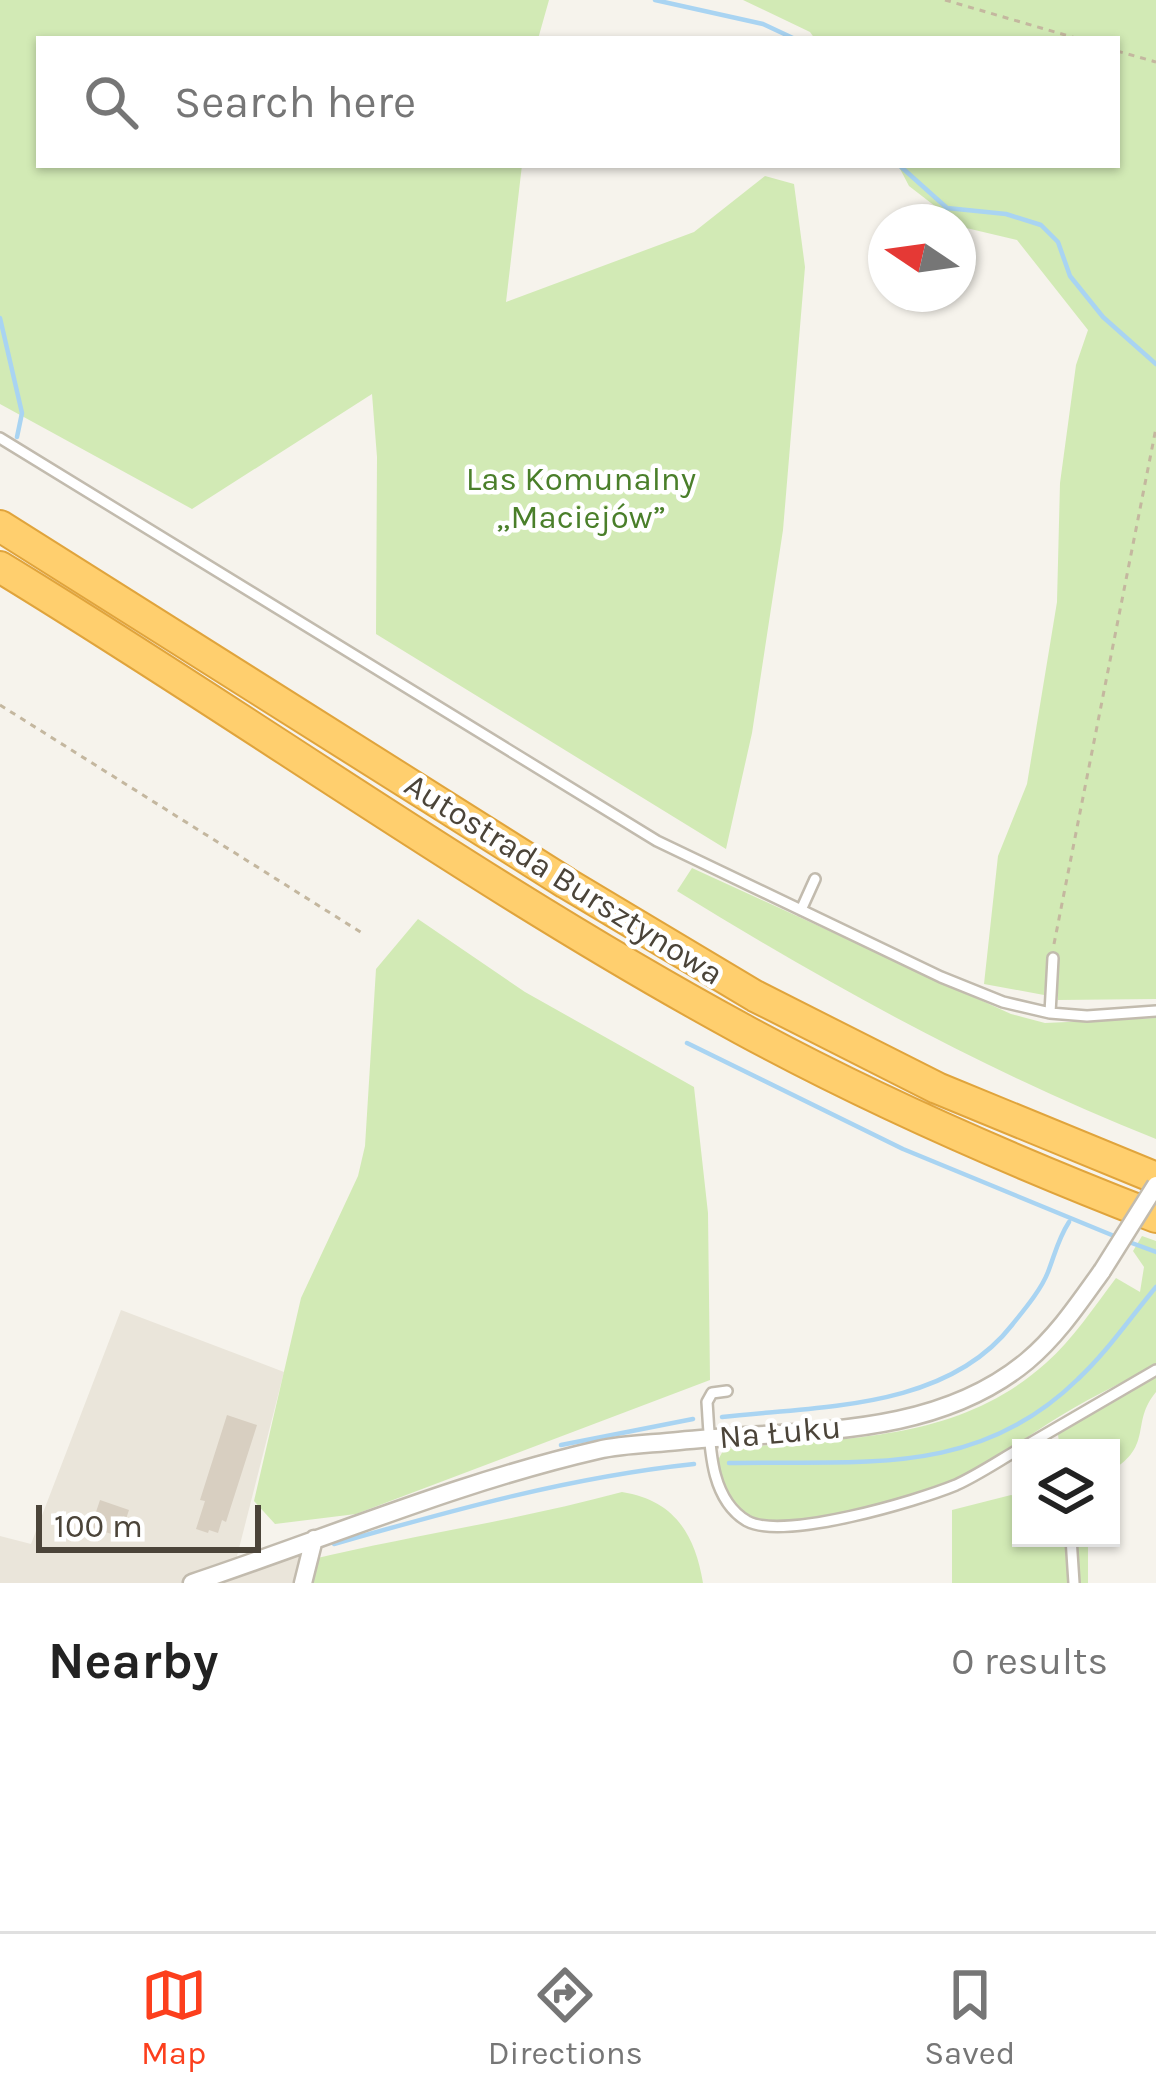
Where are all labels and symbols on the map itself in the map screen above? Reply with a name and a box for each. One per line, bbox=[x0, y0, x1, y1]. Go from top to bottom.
north arrow bbox=[868, 204, 976, 312]
park label: Las Komunalny „Maciejów” bbox=[466, 460, 696, 536]
street label: Autostrada Bursztynowa bbox=[398, 765, 730, 993]
street label: Na Łuku bbox=[717, 1408, 843, 1456]
scale bar bbox=[36, 1499, 261, 1552]

